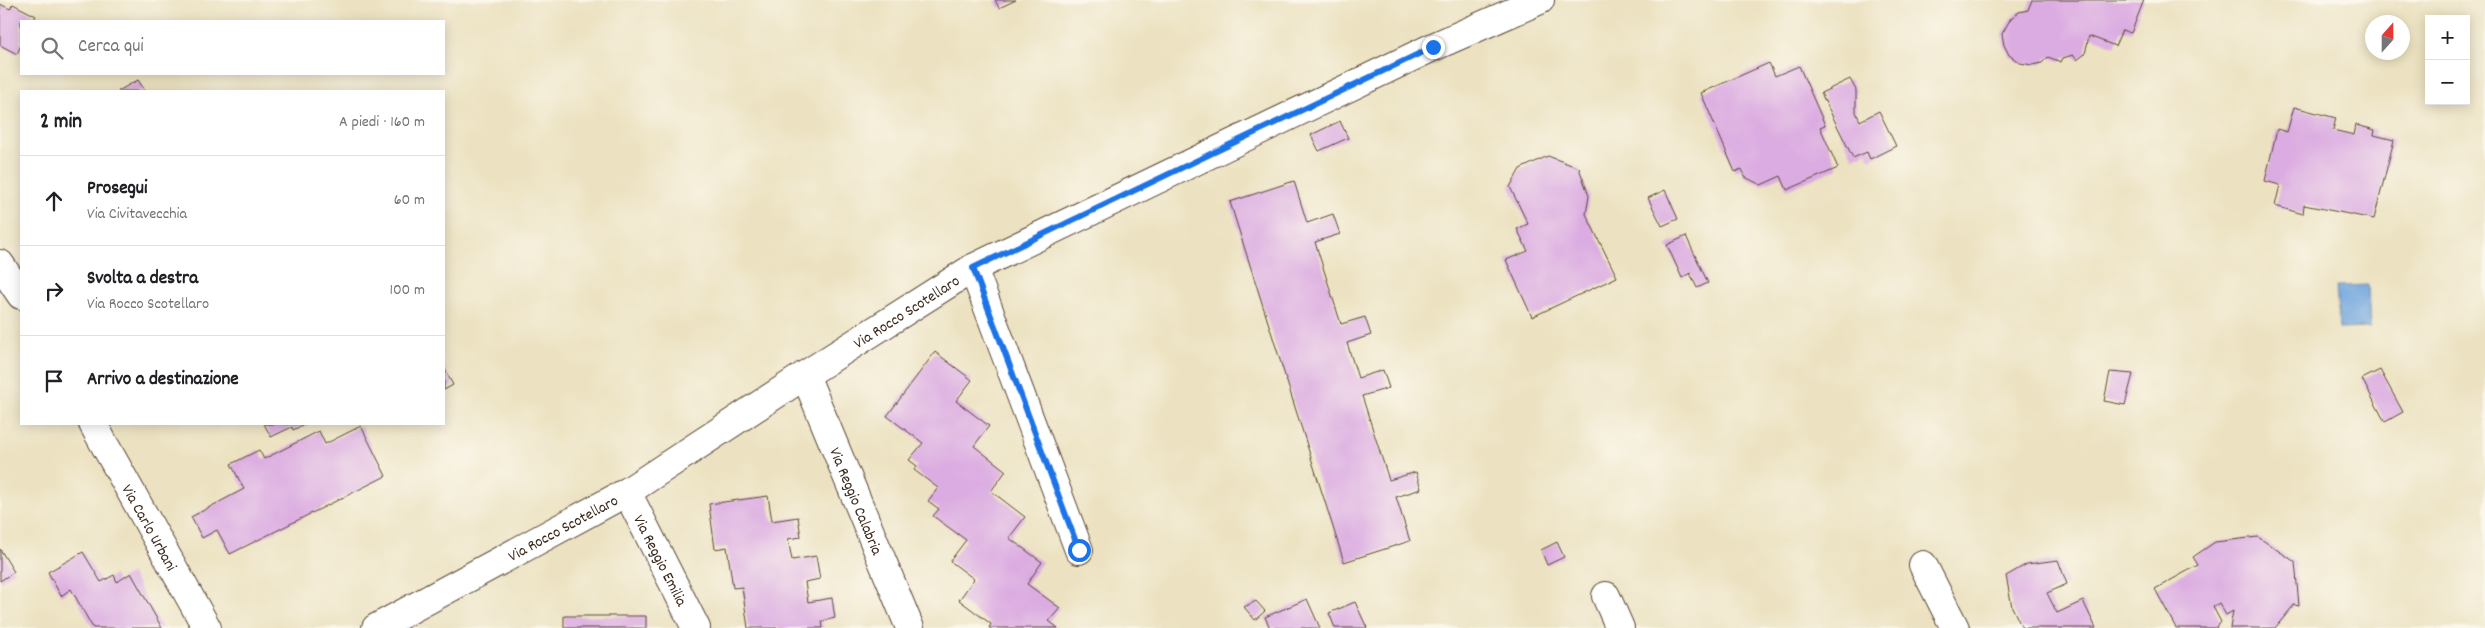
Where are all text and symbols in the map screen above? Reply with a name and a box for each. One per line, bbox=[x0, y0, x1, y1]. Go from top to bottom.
north arrow bbox=[2365, 15, 2410, 60]
map controls bbox=[2425, 15, 2470, 105]
button: + bbox=[2425, 15, 2470, 60]
search box bbox=[20, 20, 445, 75]
icon: search bbox=[38, 34, 66, 62]
text: Cerca qui bbox=[78, 34, 144, 61]
route end bbox=[1422, 36, 1445, 59]
button: − bbox=[2425, 60, 2470, 105]
text: 2 min bbox=[40, 108, 82, 138]
text: A piedi · 160 m bbox=[339, 111, 425, 134]
text: Prosegui bbox=[87, 176, 147, 203]
icon: ahead bbox=[40, 187, 68, 215]
text: 60 m bbox=[394, 189, 425, 212]
text: Via Civitavecchia bbox=[87, 203, 187, 226]
text: Svolta a destra bbox=[87, 266, 198, 293]
street label: Via Rocco Scotellaro bbox=[849, 270, 965, 355]
icon: right bbox=[40, 277, 68, 305]
text: 100 m bbox=[389, 279, 425, 302]
text: Via Rocco Scotellaro bbox=[87, 293, 209, 316]
icon: arrive bbox=[40, 367, 68, 395]
text: Arrivo a destinazione bbox=[87, 367, 239, 394]
street label: Via Reggio Calabria bbox=[822, 444, 888, 559]
street label: Via Carlo Urbani bbox=[115, 481, 182, 576]
street label: Via Rocco Scotellaro bbox=[504, 490, 623, 568]
street label: Via Reggio Emilia bbox=[626, 511, 692, 611]
route start bbox=[1068, 539, 1091, 562]

